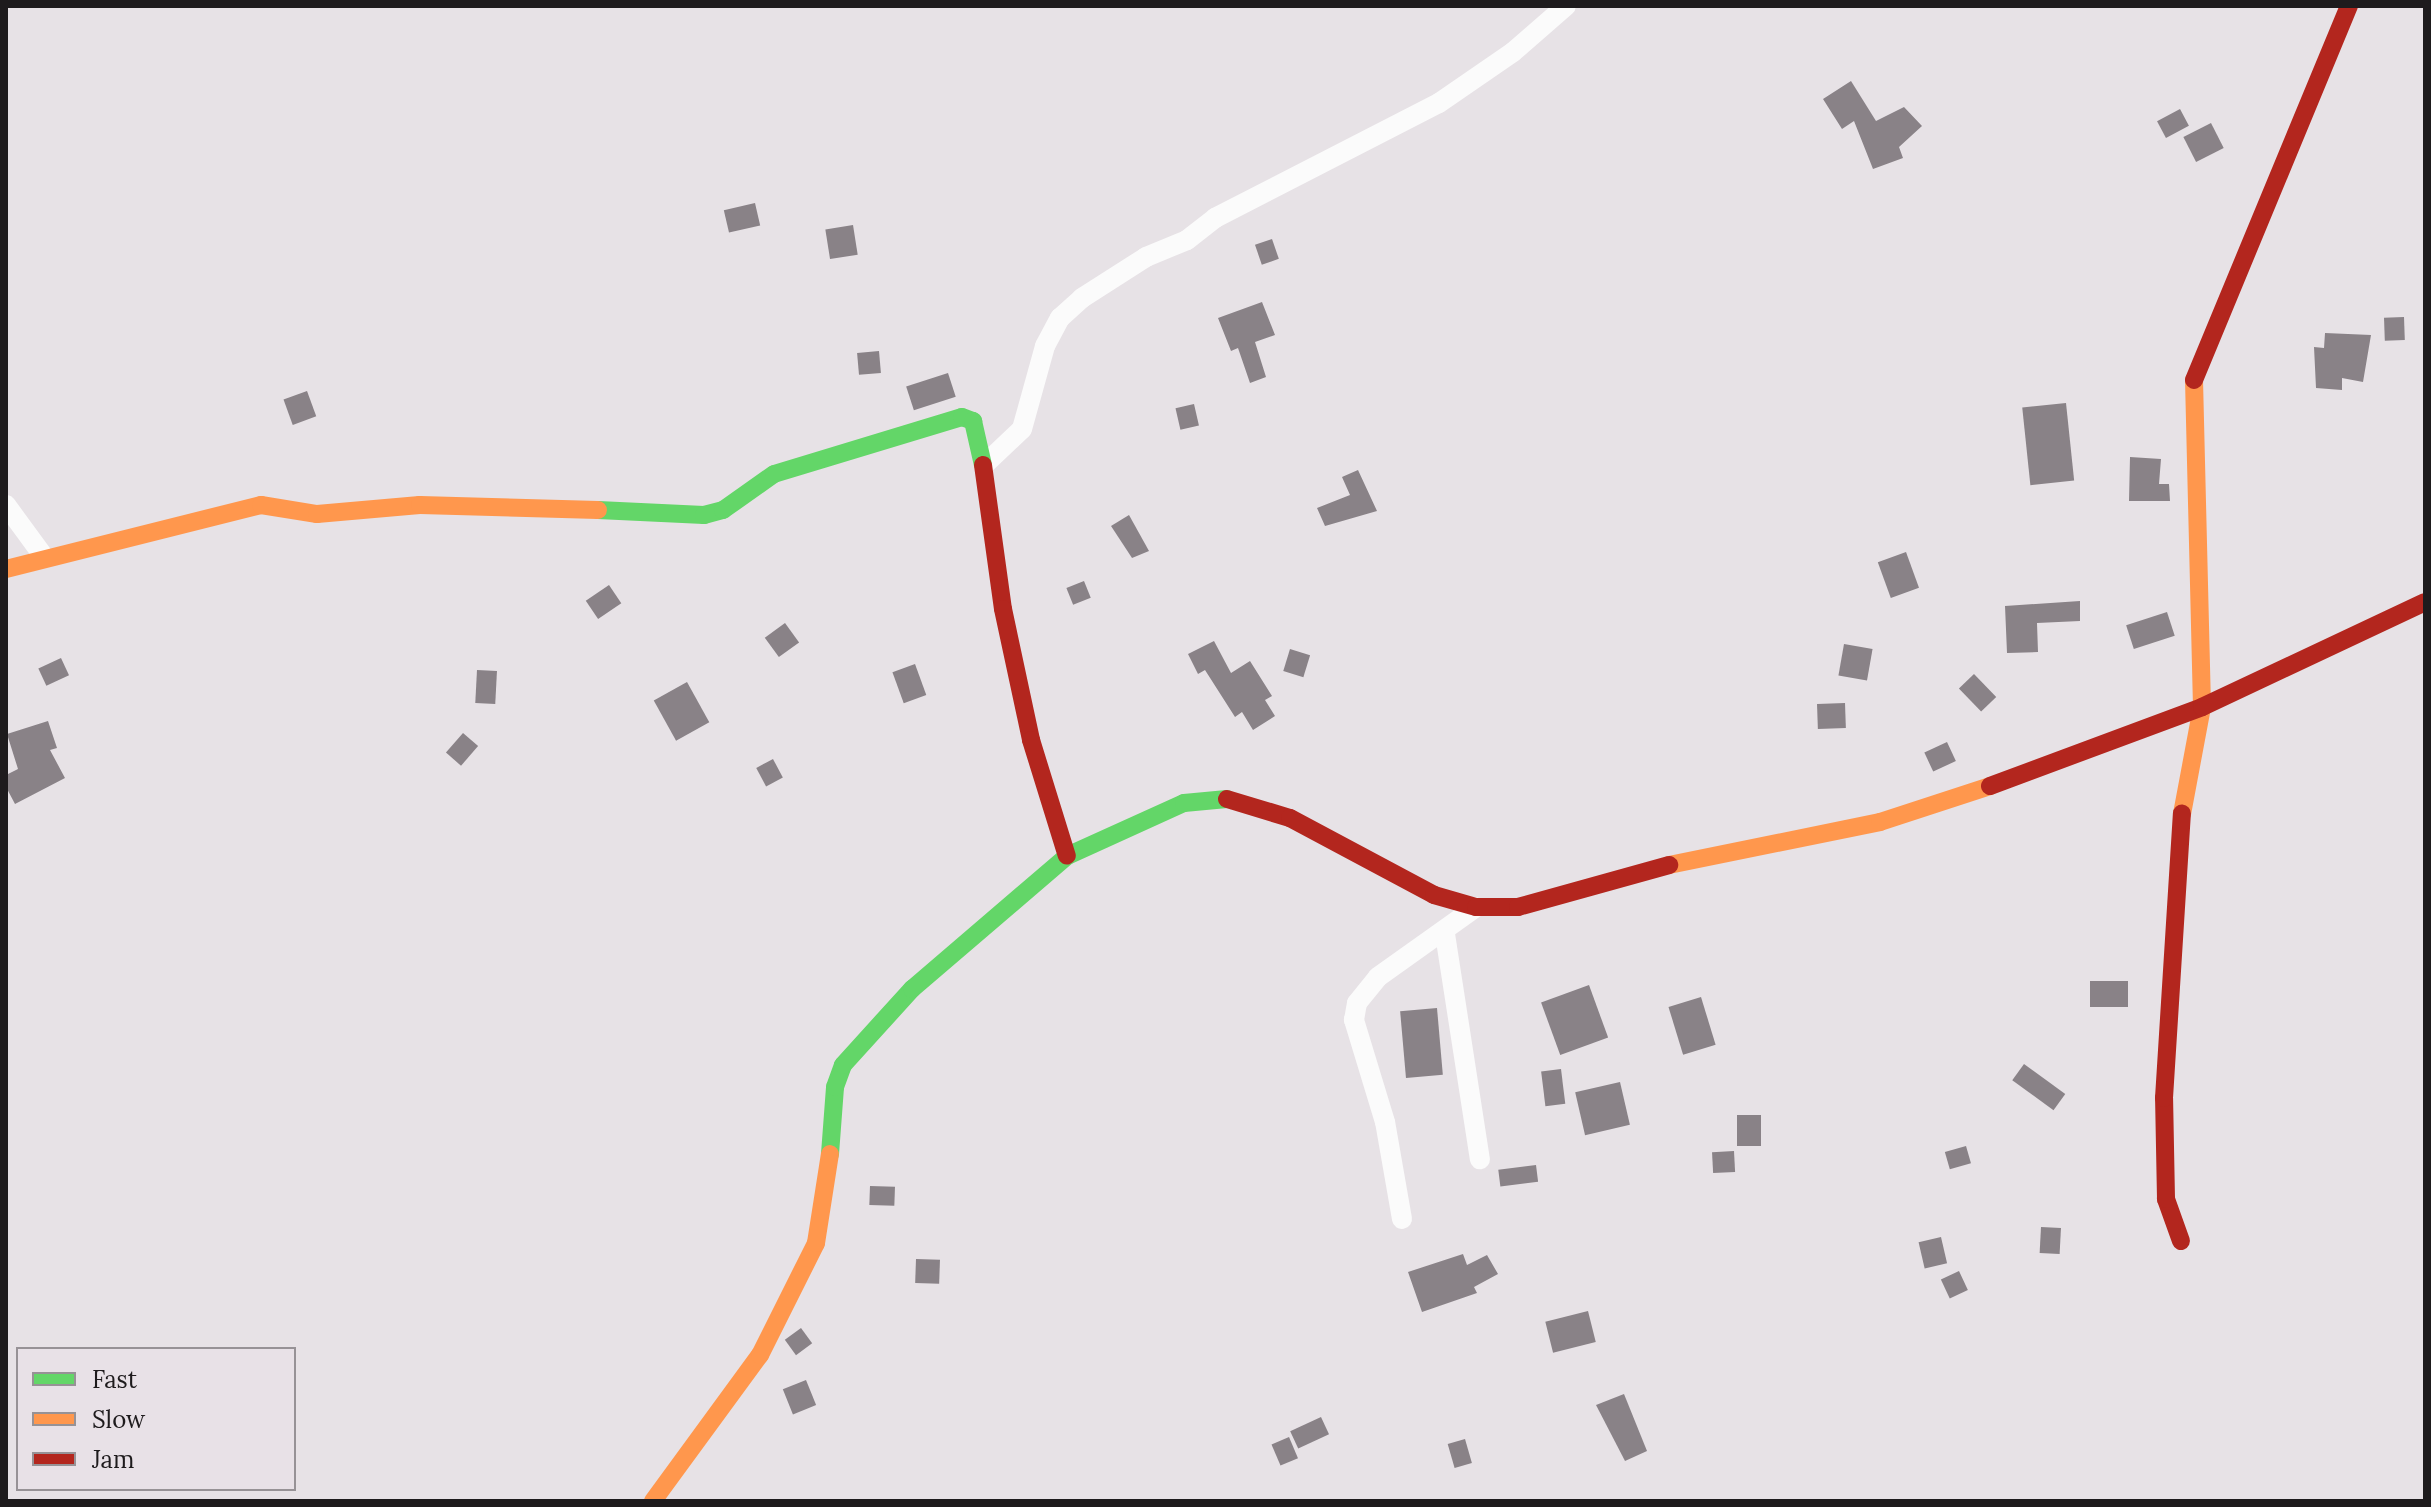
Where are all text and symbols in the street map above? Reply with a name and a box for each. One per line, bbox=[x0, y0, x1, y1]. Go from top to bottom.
legend bbox=[16, 1347, 296, 1491]
text: Fast bbox=[92, 1364, 137, 1395]
text: Slow bbox=[92, 1404, 145, 1435]
text: Jam bbox=[92, 1444, 134, 1475]

